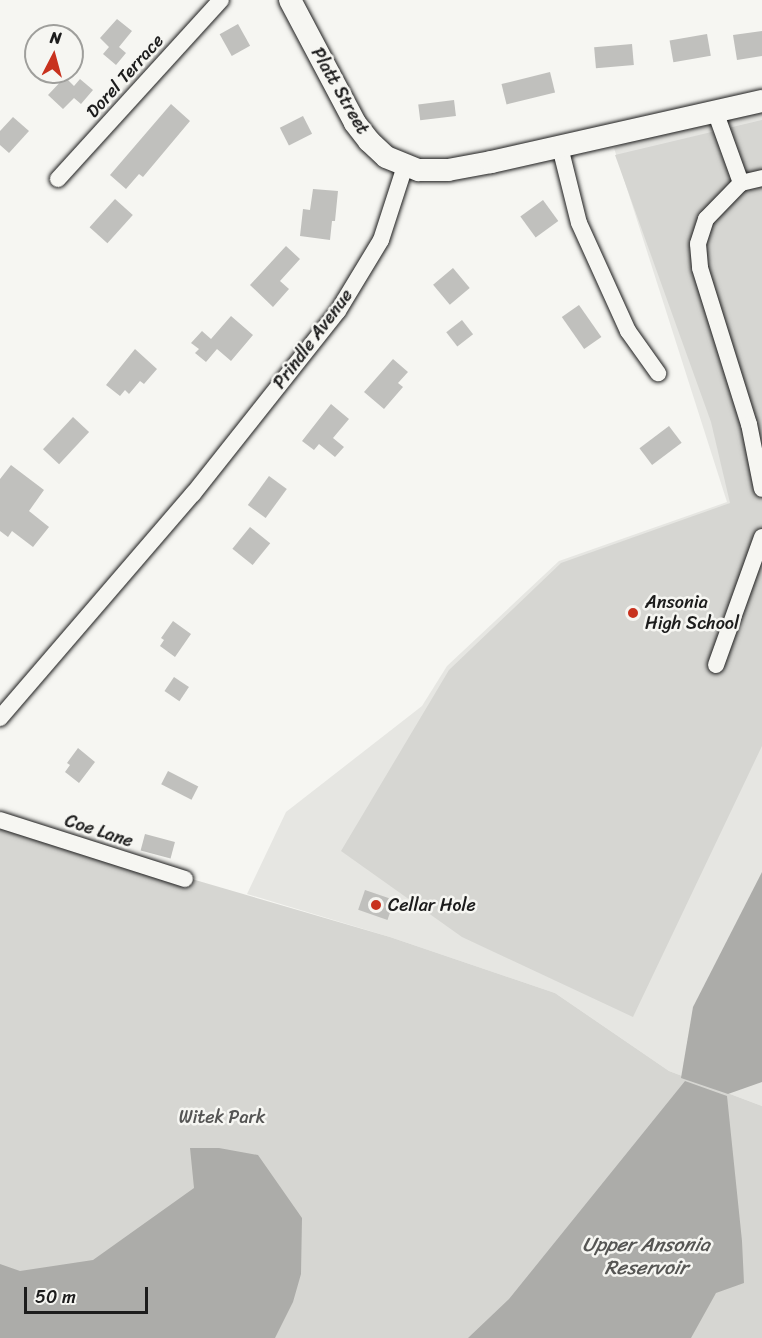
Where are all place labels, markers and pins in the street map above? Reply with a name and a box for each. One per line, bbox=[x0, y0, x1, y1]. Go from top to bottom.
place label: Ansonia High School bbox=[645, 592, 739, 634]
marker: Ansonia High School bbox=[626, 606, 640, 620]
place label: Cellar Hole bbox=[388, 894, 476, 916]
marker: Cellar Hole bbox=[369, 898, 383, 912]

